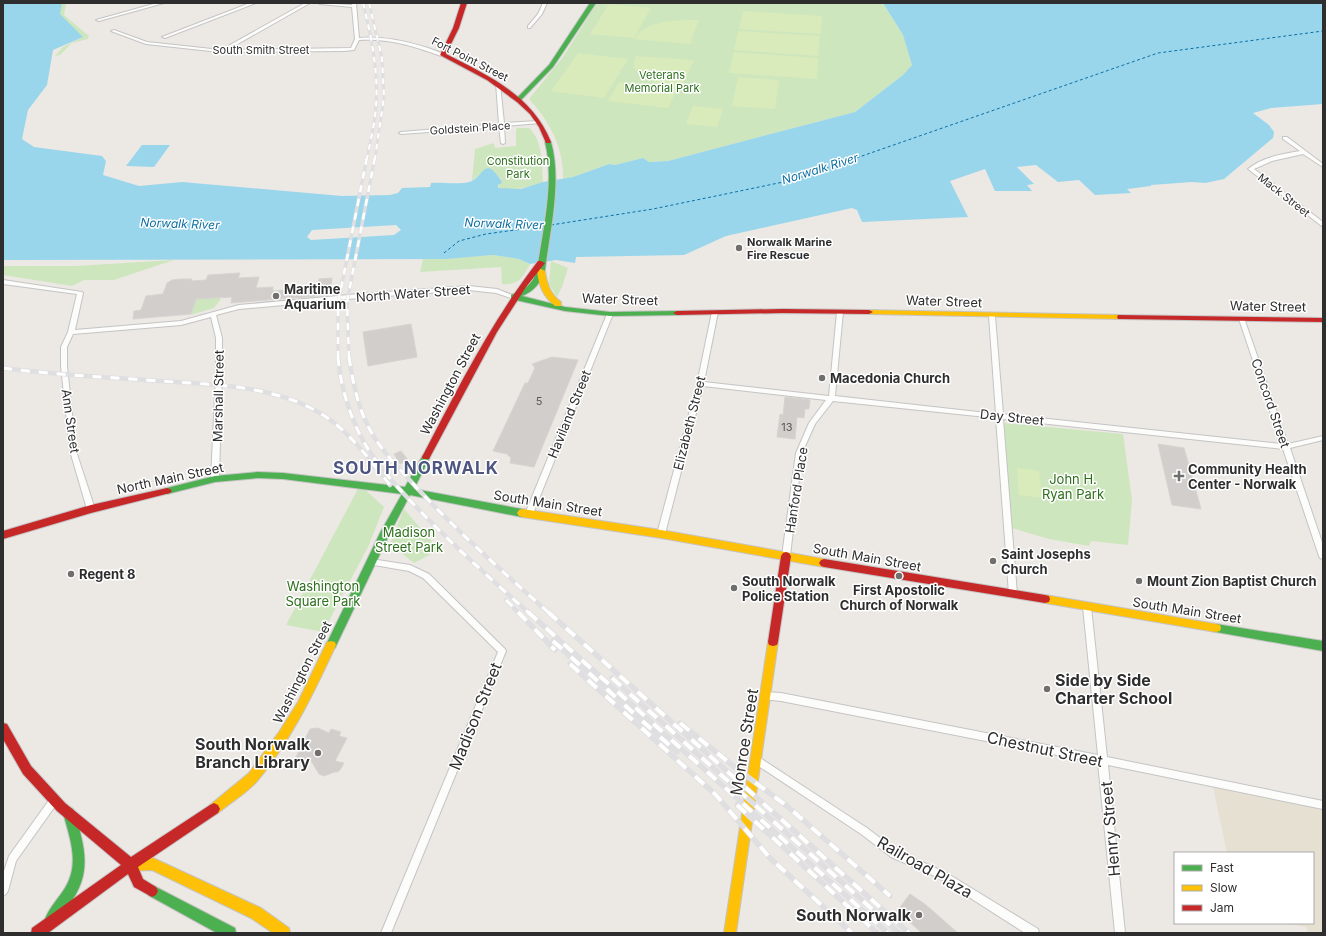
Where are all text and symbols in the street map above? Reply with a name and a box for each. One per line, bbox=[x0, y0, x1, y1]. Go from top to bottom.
street label: Fort Point Street bbox=[429, 34, 511, 85]
street label: South Smith Street bbox=[213, 43, 310, 57]
park label: Veterans Memorial Park bbox=[624, 68, 700, 95]
street label: Goldstein Place bbox=[429, 118, 511, 138]
water label: Norwalk River bbox=[780, 150, 860, 187]
park label: Constitution Park bbox=[487, 154, 549, 181]
street label: Mack Street bbox=[1255, 170, 1313, 220]
water label: Norwalk River bbox=[140, 215, 220, 232]
water label: Norwalk River bbox=[464, 215, 544, 232]
place label: Norwalk Marine Fire Rescue bbox=[747, 235, 832, 262]
marker: Norwalk Marine Fire Rescue bbox=[734, 243, 744, 253]
place label: Maritime Aquarium bbox=[284, 281, 346, 312]
street label: North Water Street bbox=[355, 281, 471, 305]
street label: Water Street bbox=[582, 290, 658, 308]
marker: Maritime Aquarium bbox=[271, 291, 281, 301]
street label: Water Street bbox=[906, 292, 982, 310]
street label: Water Street bbox=[1230, 297, 1306, 315]
street label: Washington Street bbox=[416, 330, 484, 438]
street label: Marshall Street bbox=[209, 350, 227, 442]
street label: Concord Street bbox=[1248, 356, 1294, 450]
street label: Haviland Street bbox=[544, 368, 594, 460]
place label: Macedonia Church bbox=[830, 370, 950, 386]
marker: Macedonia Church bbox=[817, 373, 827, 383]
street label: Elizabeth Street bbox=[670, 374, 708, 472]
street label: Ann Street bbox=[59, 388, 83, 454]
house number: 5 bbox=[536, 394, 543, 408]
street label: Day Street bbox=[979, 406, 1045, 428]
house number: 13 bbox=[781, 420, 793, 434]
street label: Hanford Place bbox=[781, 446, 811, 534]
district label: SOUTH NORWALK bbox=[333, 458, 499, 478]
street label: North Main Street bbox=[115, 459, 225, 497]
place label: Community Health Center - Norwalk bbox=[1188, 461, 1307, 492]
marker: Community Health Center - Norwalk bbox=[1173, 470, 1185, 482]
park label: John H. Ryan Park bbox=[1042, 471, 1104, 502]
street label: South Main Street bbox=[493, 487, 603, 519]
park label: Madison Street Park bbox=[375, 524, 443, 555]
street label: South Main Street bbox=[812, 540, 922, 574]
place label: Saint Josephs Church bbox=[1001, 546, 1091, 577]
marker: Saint Josephs Church bbox=[988, 556, 998, 566]
place label: Regent 8 bbox=[79, 566, 135, 582]
marker: Regent 8 bbox=[66, 569, 76, 579]
marker: First Apostolic Church of Norwalk bbox=[894, 571, 904, 581]
place label: South Norwalk Police Station bbox=[742, 573, 836, 604]
place label: Mount Zion Baptist Church bbox=[1147, 573, 1317, 589]
marker: Mount Zion Baptist Church bbox=[1134, 576, 1144, 586]
park label: Washington Square Park bbox=[285, 578, 361, 609]
place label: First Apostolic Church of Norwalk bbox=[840, 582, 959, 613]
marker: South Norwalk Police Station bbox=[729, 583, 739, 593]
street label: South Main Street bbox=[1132, 594, 1242, 626]
street label: Washington Street bbox=[269, 618, 335, 726]
street label: Madison Street bbox=[444, 659, 506, 773]
place label: Side by Side Charter School bbox=[1055, 670, 1172, 708]
marker: Side by Side Charter School bbox=[1042, 684, 1052, 694]
street label: Monroe Street bbox=[726, 687, 762, 797]
street label: Chestnut Street bbox=[985, 727, 1105, 771]
place label: South Norwalk Branch Library bbox=[195, 734, 311, 772]
marker: South Norwalk Branch Library bbox=[313, 748, 323, 758]
street label: Henry Street bbox=[1096, 781, 1124, 877]
street label: Railroad Plaza bbox=[874, 832, 976, 902]
legend bbox=[1174, 852, 1314, 924]
text: Fast bbox=[1210, 860, 1234, 875]
text: Slow bbox=[1210, 880, 1238, 895]
text: Jam bbox=[1210, 900, 1234, 915]
place label: South Norwalk bbox=[796, 905, 912, 925]
marker: South Norwalk bbox=[914, 910, 924, 920]

